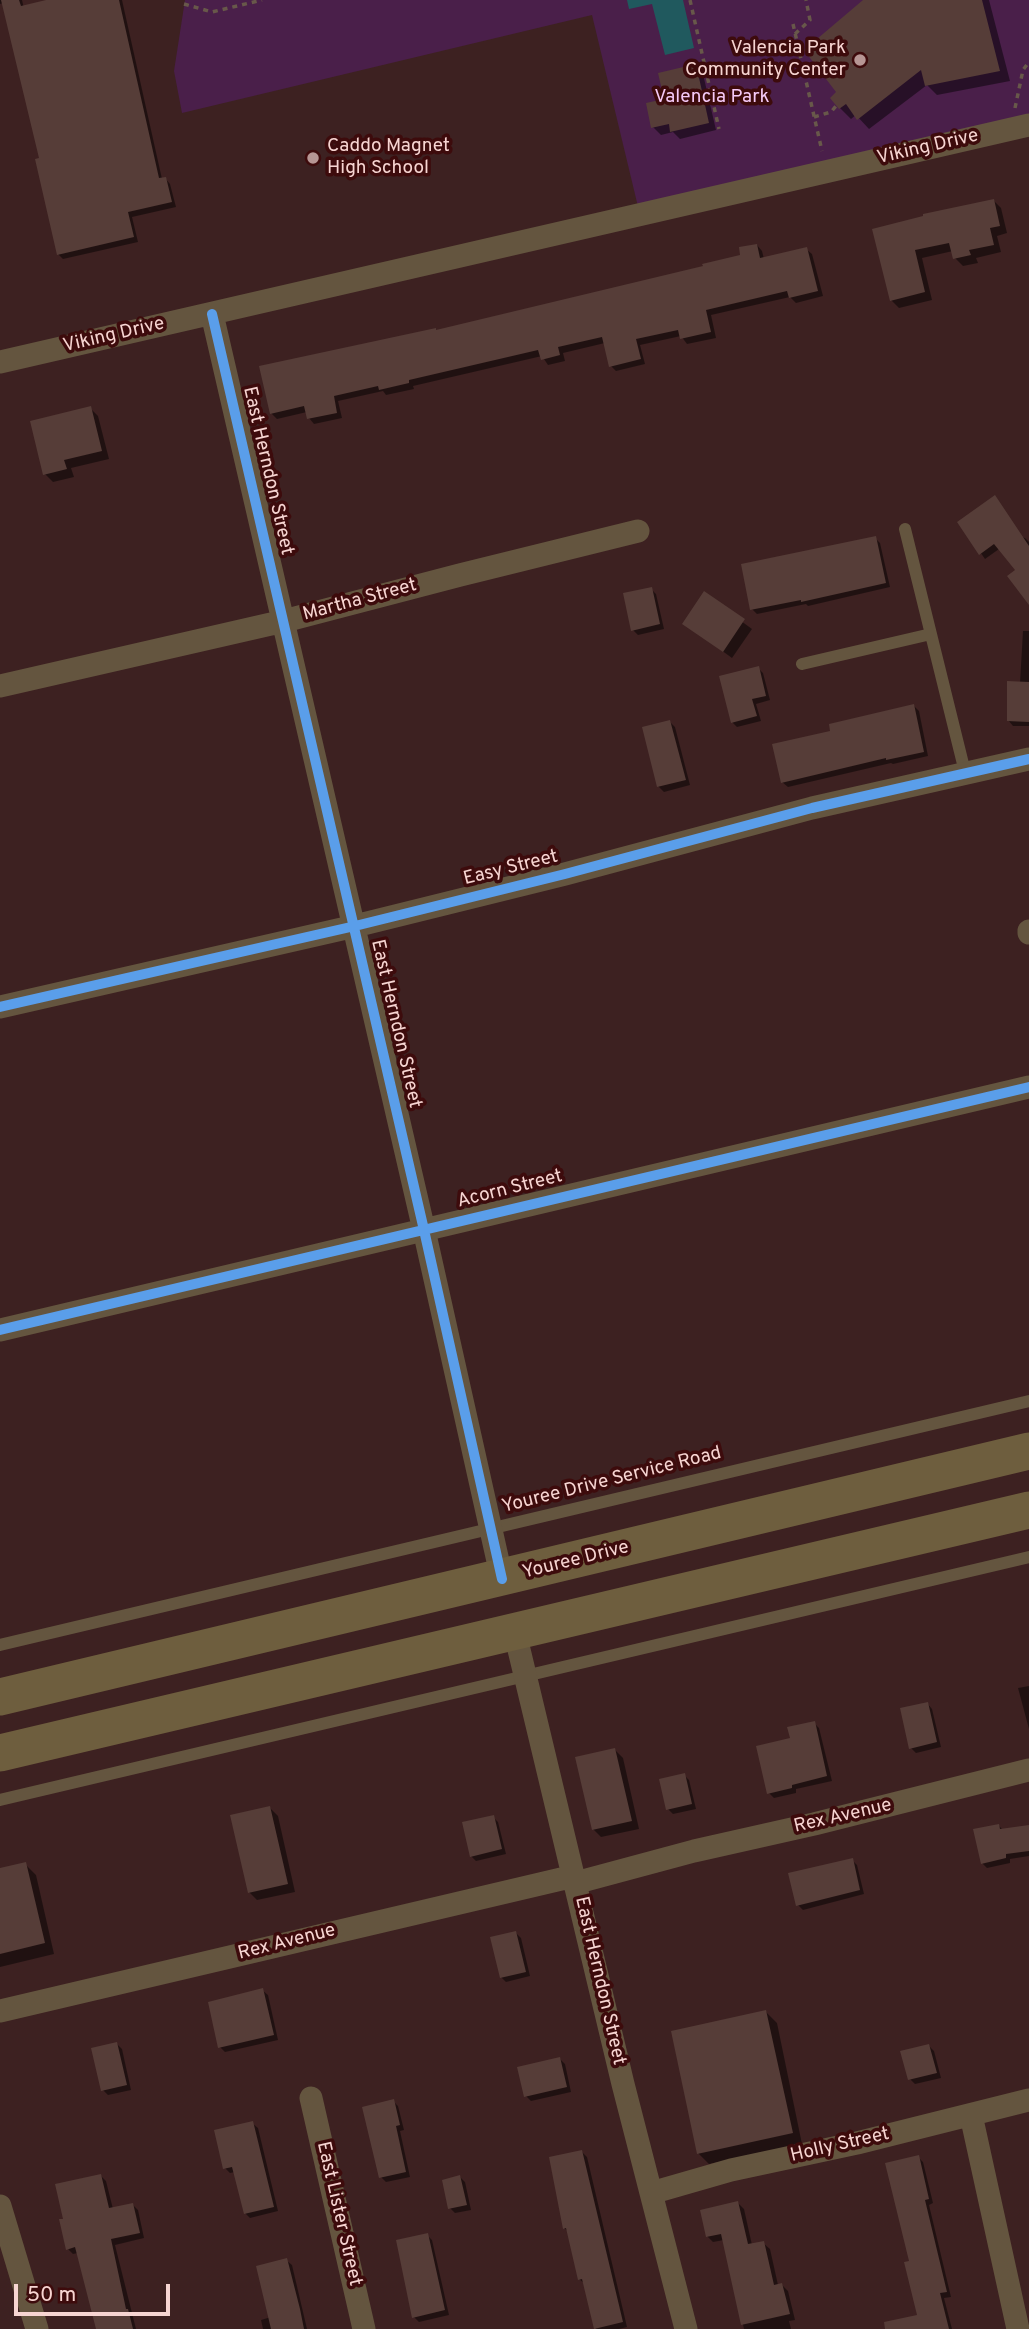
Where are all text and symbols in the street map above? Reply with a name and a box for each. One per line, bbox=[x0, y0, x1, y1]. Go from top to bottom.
place label: Valencia Park Community Center bbox=[685, 38, 846, 82]
marker: Valencia Park Community Center bbox=[852, 52, 868, 68]
park label: Valencia Park bbox=[654, 87, 770, 109]
street label: Viking Drive bbox=[875, 125, 981, 171]
place label: Caddo Magnet High School bbox=[327, 136, 450, 180]
marker: Caddo Magnet High School bbox=[305, 150, 321, 166]
street label: Viking Drive bbox=[61, 313, 167, 359]
street label: East Herndon Street bbox=[237, 384, 297, 558]
street label: Martha Street bbox=[301, 575, 419, 627]
street label: Easy Street bbox=[461, 846, 561, 892]
street label: East Herndon Street bbox=[365, 937, 425, 1111]
street label: Acorn Street bbox=[455, 1166, 565, 1214]
street label: Youree Drive Service Road bbox=[500, 1443, 724, 1519]
street label: Youree Drive bbox=[520, 1537, 632, 1585]
street label: Rex Avenue bbox=[792, 1795, 894, 1839]
street label: East Herndon Street bbox=[569, 1894, 629, 2068]
street label: Rex Avenue bbox=[236, 1920, 338, 1966]
street label: Holly Street bbox=[788, 2124, 892, 2168]
street label: East Lister Street bbox=[310, 2140, 366, 2288]
scale bar bbox=[18, 2270, 173, 2314]
text: 50 m bbox=[27, 2282, 76, 2309]

